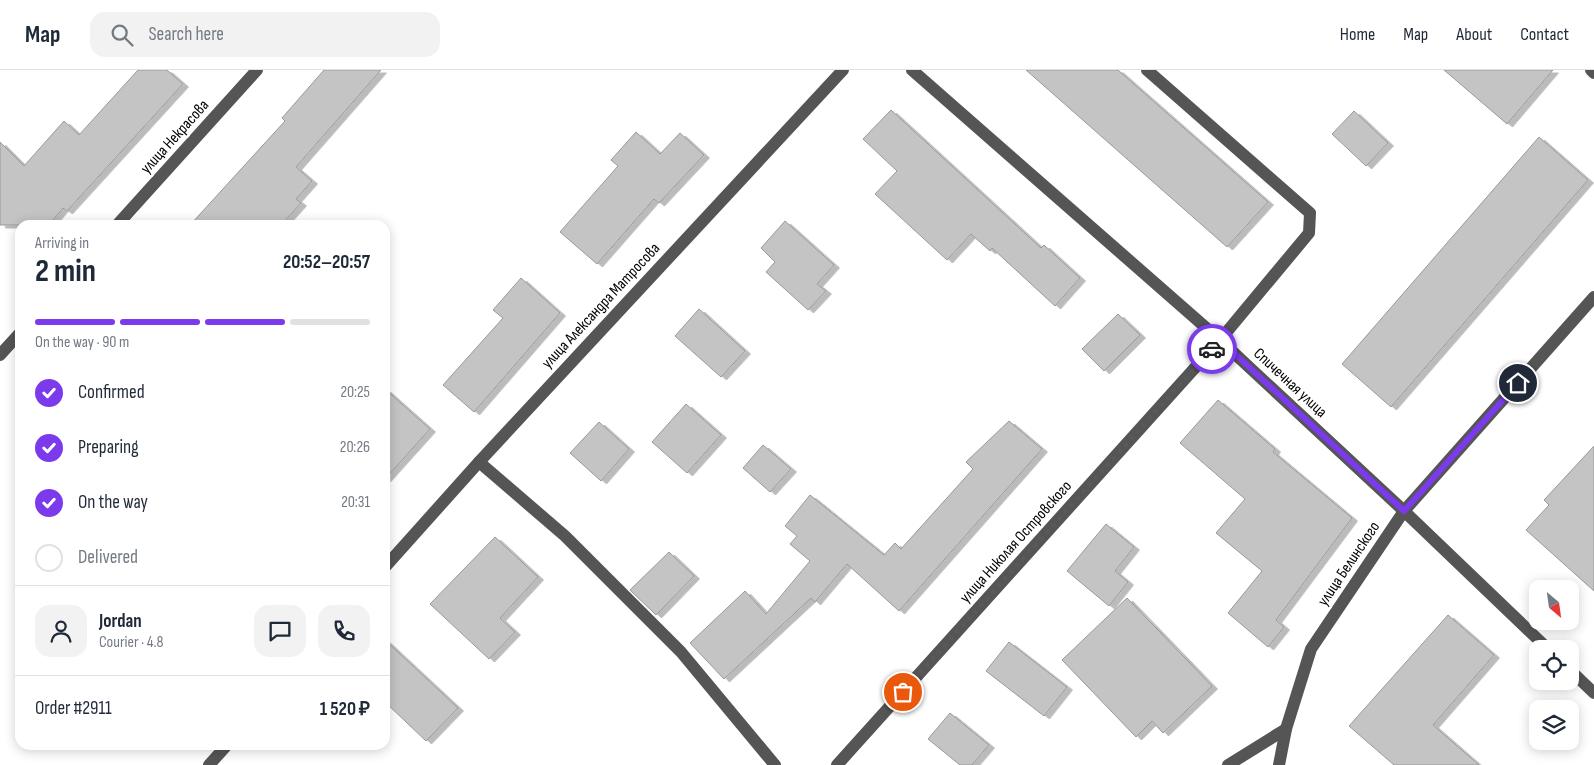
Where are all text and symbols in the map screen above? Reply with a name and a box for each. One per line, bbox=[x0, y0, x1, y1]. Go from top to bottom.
search box bbox=[90, 12, 440, 57]
text: Map bbox=[25, 20, 60, 49]
icon: search bbox=[108, 21, 136, 49]
text: Search here bbox=[148, 23, 224, 46]
text: Home bbox=[1340, 24, 1375, 45]
text: Map bbox=[1403, 24, 1428, 45]
text: About bbox=[1456, 24, 1492, 45]
text: Contact bbox=[1520, 24, 1569, 45]
street label: улица Некрасова bbox=[137, 96, 213, 178]
text: Arriving in bbox=[35, 234, 89, 253]
street label: улица Александра Матросова bbox=[538, 239, 664, 373]
text: 20:52–20:57 bbox=[283, 251, 370, 274]
text: 2 min bbox=[35, 252, 96, 291]
courier bbox=[1187, 324, 1237, 374]
text: On the way · 90 m bbox=[35, 333, 129, 352]
icon: car bbox=[1198, 335, 1226, 363]
street label: Спичечная улица bbox=[1249, 344, 1331, 422]
pin bbox=[1497, 362, 1539, 404]
icon: home bbox=[1504, 369, 1532, 397]
icon: check bbox=[35, 379, 63, 407]
text: Confirmed bbox=[78, 381, 145, 404]
text: 20:25 bbox=[340, 383, 370, 402]
icon: check bbox=[35, 434, 63, 462]
text: Preparing bbox=[78, 436, 139, 459]
text: 20:26 bbox=[340, 438, 370, 457]
street label: улица Николая Островского bbox=[956, 477, 1076, 607]
icon: check bbox=[35, 489, 63, 517]
text: On the way bbox=[78, 491, 148, 514]
text: 20:31 bbox=[341, 493, 370, 512]
street label: улица Белинского bbox=[1314, 518, 1384, 610]
text: Delivered bbox=[78, 546, 138, 569]
north arrow bbox=[1529, 580, 1579, 630]
map controls bbox=[1529, 580, 1579, 750]
button: person bbox=[35, 605, 87, 657]
button: chat bbox=[254, 605, 306, 657]
button: phone bbox=[318, 605, 370, 657]
text: Jordan bbox=[99, 610, 142, 633]
text: Courier · 4.8 bbox=[99, 633, 163, 652]
button: locate bbox=[1529, 640, 1579, 690]
pin bbox=[882, 671, 924, 713]
icon: bag bbox=[889, 678, 917, 706]
text: Order #2911 bbox=[35, 697, 112, 720]
text: 1 520 ₽ bbox=[320, 698, 370, 721]
button: layers bbox=[1529, 700, 1579, 750]

